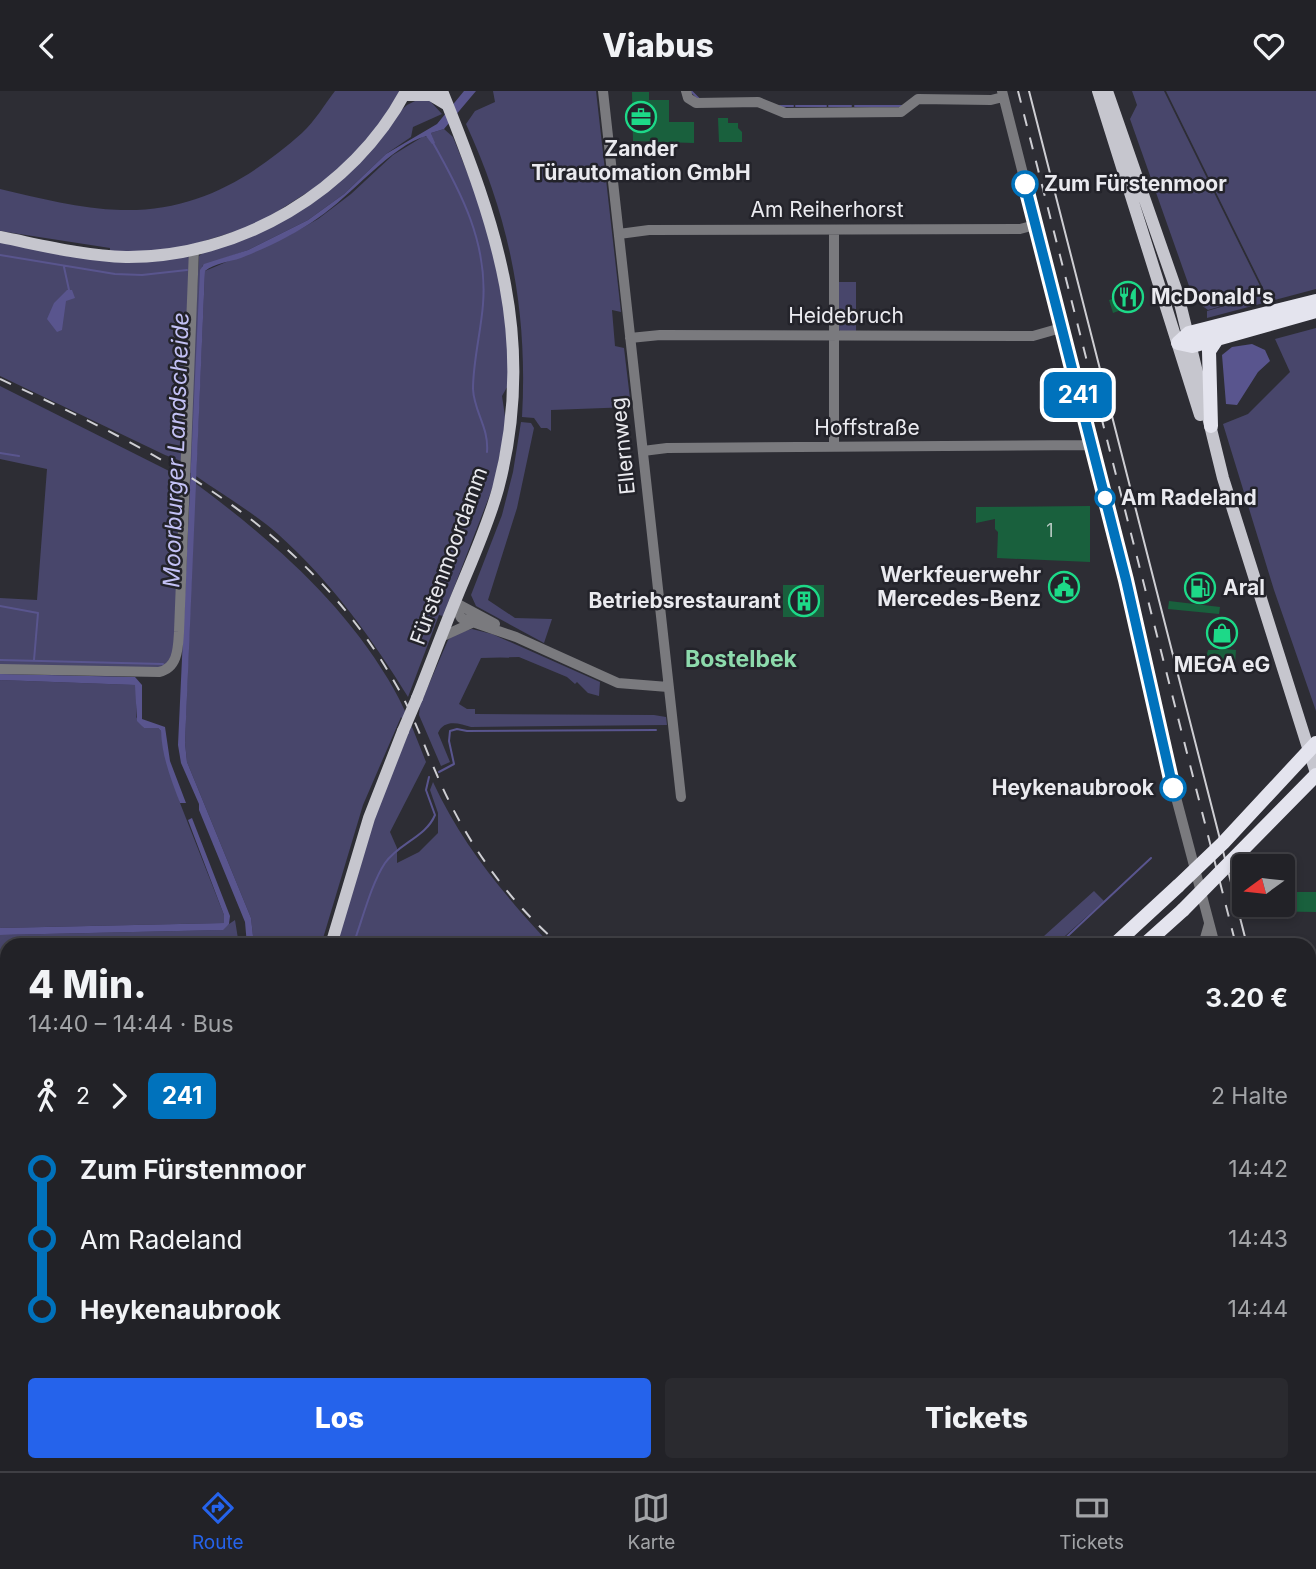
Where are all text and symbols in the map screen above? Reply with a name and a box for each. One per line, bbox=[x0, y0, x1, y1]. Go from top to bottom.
text: Viabus bbox=[602, 26, 714, 65]
icon: back bbox=[28, 27, 66, 65]
icon: heart bbox=[1250, 27, 1288, 65]
office icon: Zander Türautomation GmbH bbox=[624, 100, 658, 134]
place label: Zander Türautomation GmbH bbox=[531, 136, 751, 185]
marker: Zum Fürstenmoor bbox=[1012, 171, 1038, 197]
place label: Zum Fürstenmoor bbox=[1044, 171, 1227, 196]
street label: Am Reiherhorst bbox=[750, 197, 904, 222]
restaurant icon: McDonald's bbox=[1111, 280, 1145, 314]
place label: McDonald's bbox=[1151, 284, 1274, 309]
street label: Heidebruch bbox=[788, 303, 904, 328]
water label: Moorburger Landscheide bbox=[157, 312, 195, 588]
line badge: 241 bbox=[1038, 372, 1118, 418]
text: 241 bbox=[1058, 380, 1098, 409]
street label: Ellernweg bbox=[605, 396, 640, 496]
street label: Hoffstraße bbox=[814, 415, 920, 440]
street label: Fürstenmoordamm bbox=[405, 464, 492, 648]
place label: Am Radeland bbox=[1121, 485, 1257, 510]
marker: Am Radeland bbox=[1095, 488, 1115, 508]
house number: 1 bbox=[1046, 520, 1054, 541]
place label: Werkfeuerwehr Mercedes-Benz bbox=[877, 562, 1041, 611]
public building icon: Werkfeuerwehr Mercedes-Benz bbox=[1047, 570, 1081, 604]
fuel station icon: Aral bbox=[1183, 571, 1217, 605]
place label: Aral bbox=[1223, 575, 1265, 600]
building icon: Betriebsrestaurant bbox=[787, 584, 821, 618]
place label: Betriebsrestaurant bbox=[588, 588, 781, 613]
shop icon: MEGA eG bbox=[1205, 616, 1239, 650]
district label: Bostelbek bbox=[685, 645, 798, 673]
place label: MEGA eG bbox=[1174, 652, 1270, 677]
place label: Heykenaubrook bbox=[992, 775, 1155, 800]
marker: Heykenaubrook bbox=[1160, 775, 1186, 801]
north arrow bbox=[1232, 854, 1295, 917]
map controls bbox=[1232, 854, 1295, 917]
text: 4 Min. bbox=[28, 961, 147, 1007]
text: 3.20 € bbox=[1205, 982, 1288, 1013]
text: 14:40 – 14:44 · Bus bbox=[28, 1010, 234, 1038]
icon: walk bbox=[28, 1077, 66, 1115]
icon: forward bbox=[100, 1077, 138, 1115]
text: 241 bbox=[162, 1081, 202, 1110]
text: 2 bbox=[76, 1082, 90, 1110]
text: 2 Halte bbox=[1211, 1082, 1288, 1110]
text: Zum Fürstenmoor bbox=[80, 1154, 306, 1185]
text: 14:42 bbox=[1228, 1155, 1288, 1183]
text: Am Radeland bbox=[80, 1224, 243, 1255]
text: 14:43 bbox=[1228, 1225, 1288, 1253]
text: Heykenaubrook bbox=[80, 1294, 281, 1325]
text: 14:44 bbox=[1227, 1295, 1288, 1323]
button: Los bbox=[28, 1378, 651, 1458]
button: Tickets bbox=[665, 1378, 1288, 1458]
tab: Route bbox=[192, 1489, 244, 1554]
tab: Karte bbox=[627, 1489, 675, 1554]
tab: Tickets bbox=[1059, 1489, 1124, 1554]

